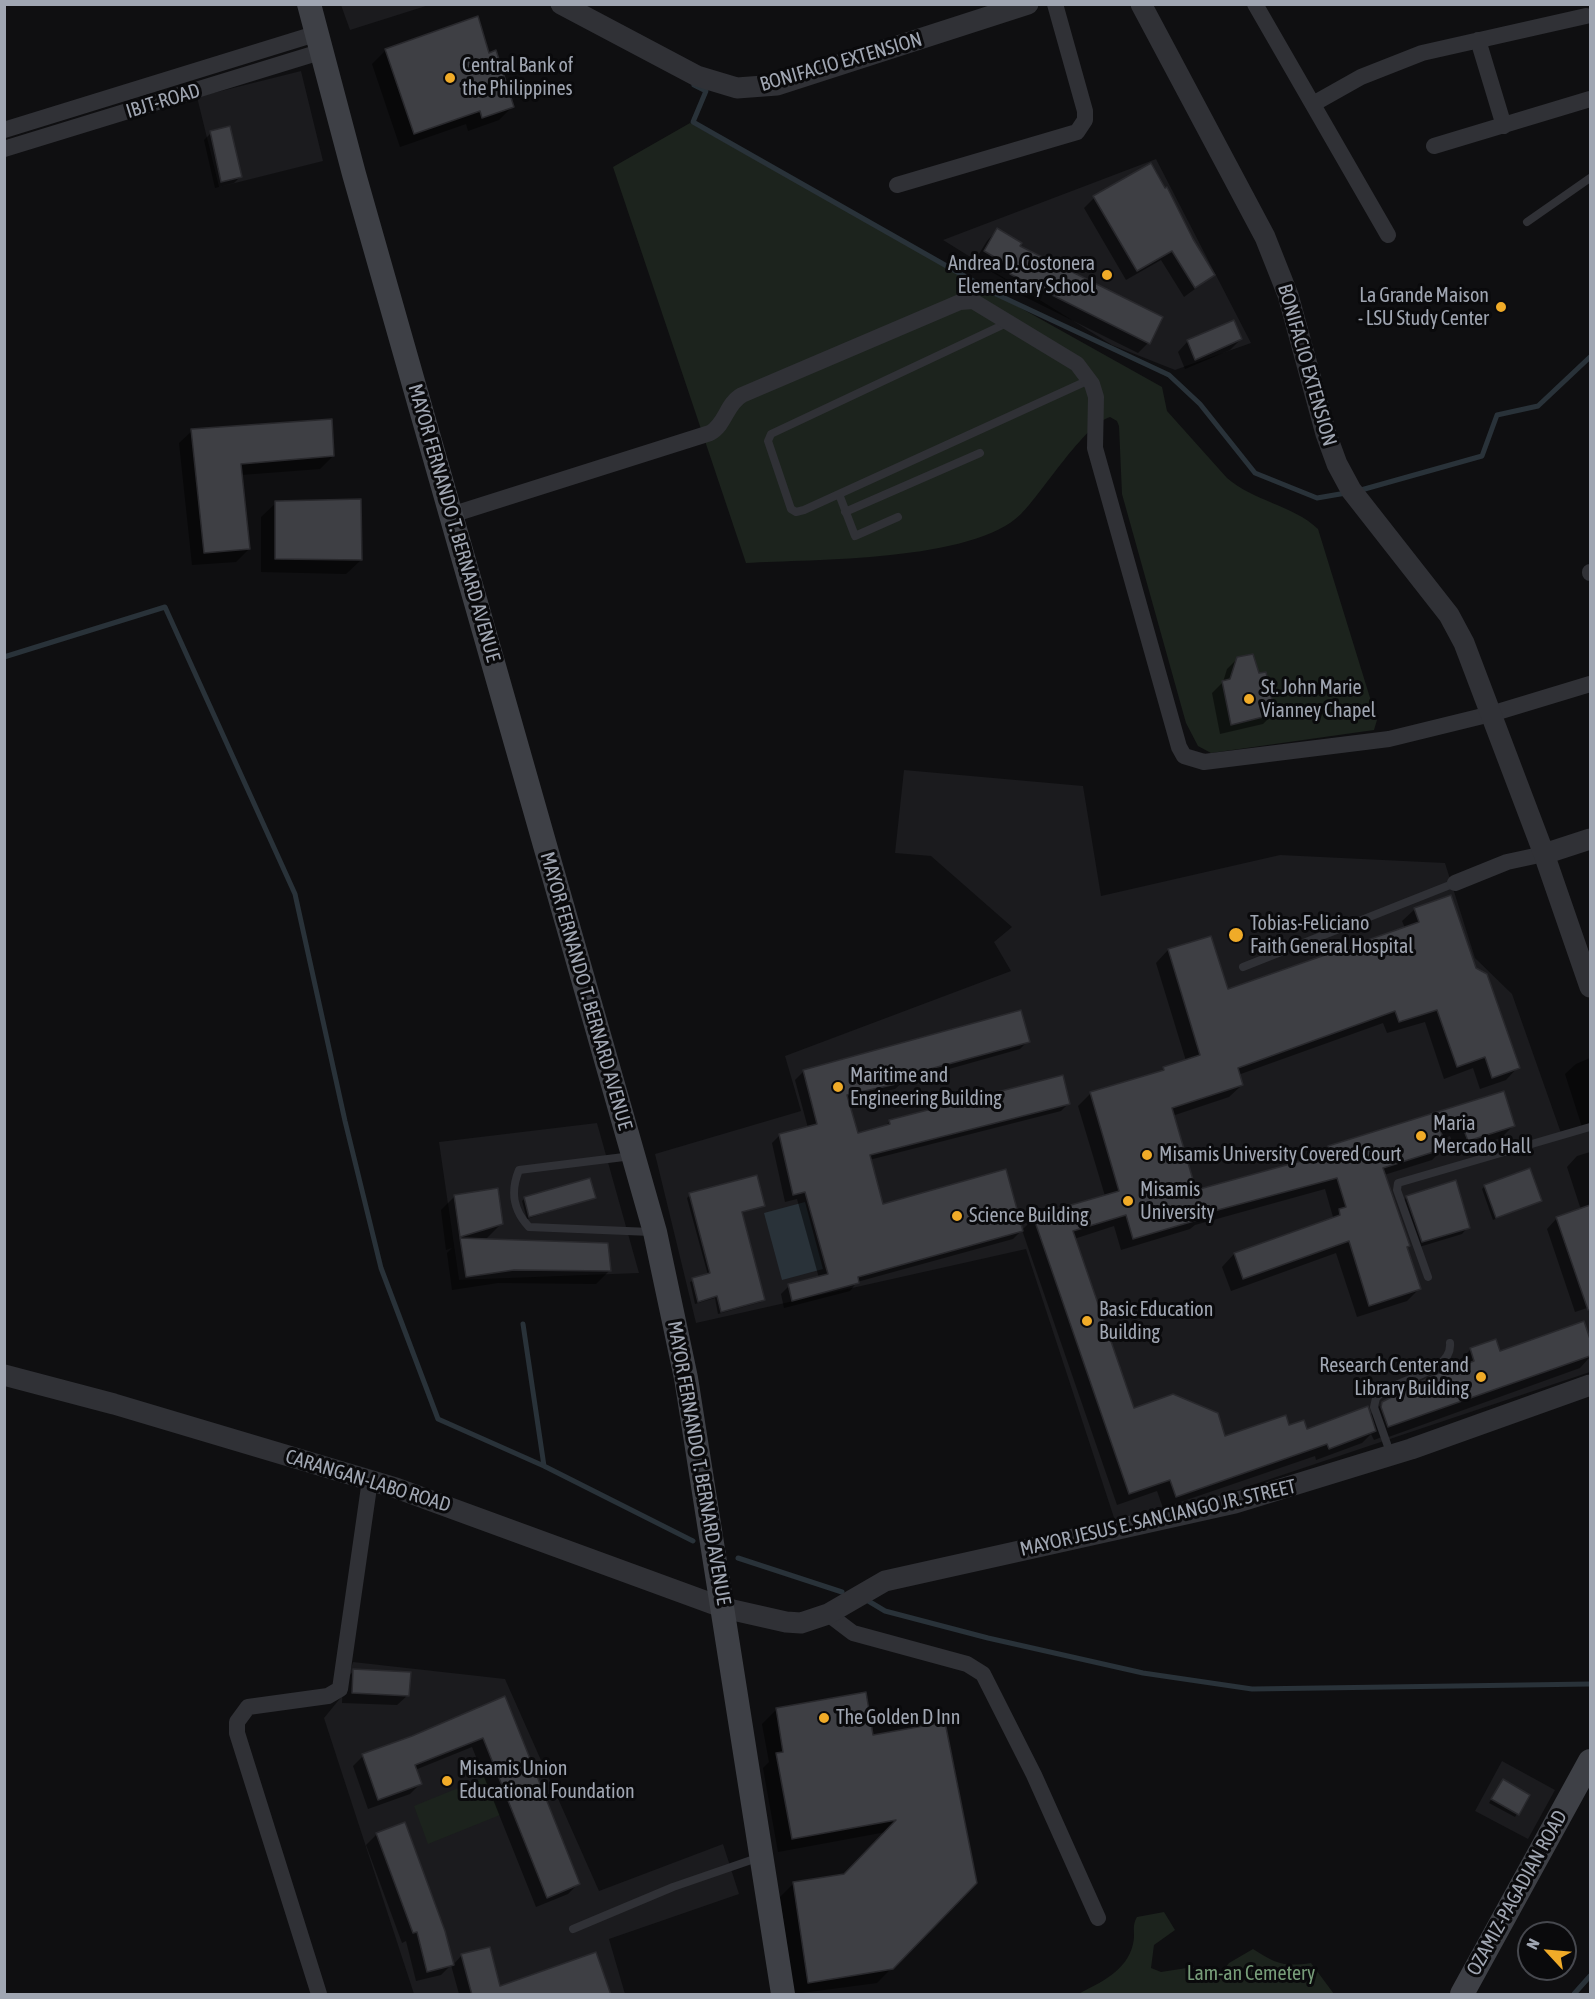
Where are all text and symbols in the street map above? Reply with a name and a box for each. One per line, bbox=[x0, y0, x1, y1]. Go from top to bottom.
street label: BONIFACIO EXTENSION bbox=[757, 27, 925, 97]
place label: Central Bank of the Philippines bbox=[462, 54, 573, 101]
marker: Central Bank of the Philippines bbox=[443, 71, 457, 85]
street label: IBJT-ROAD bbox=[123, 78, 203, 124]
place label: Andrea D. Costonera Elementary School bbox=[948, 252, 1095, 299]
marker: Andrea D. Costonera Elementary School bbox=[1100, 268, 1114, 282]
street label: BONIFACIO EXTENSION bbox=[1272, 281, 1342, 449]
place label: La Grande Maison - LSU Study Center bbox=[1358, 284, 1489, 331]
marker: La Grande Maison - LSU Study Center bbox=[1494, 300, 1508, 314]
street label: MAYOR FERNANDO T. BERNARD AVENUE bbox=[403, 381, 505, 665]
place label: St. John Marie Vianney Chapel bbox=[1261, 676, 1376, 723]
marker: St. John Marie Vianney Chapel bbox=[1242, 692, 1256, 706]
street label: MAYOR FERNANDO T. BERNARD AVENUE bbox=[535, 849, 637, 1133]
place label: Tobias-Feliciano Faith General Hospital bbox=[1250, 912, 1414, 959]
marker: Tobias-Feliciano Faith General Hospital bbox=[1227, 926, 1245, 944]
place label: Maritime and Engineering Building bbox=[850, 1064, 1002, 1111]
marker: Maritime and Engineering Building bbox=[831, 1080, 845, 1094]
place label: Maria Mercado Hall bbox=[1433, 1112, 1531, 1159]
marker: Maria Mercado Hall bbox=[1414, 1129, 1428, 1143]
place label: Misamis University Covered Court bbox=[1159, 1143, 1402, 1167]
marker: Misamis University Covered Court bbox=[1140, 1148, 1154, 1162]
place label: Misamis University bbox=[1140, 1178, 1215, 1225]
marker: Misamis University bbox=[1121, 1194, 1135, 1208]
place label: Science Building bbox=[969, 1204, 1089, 1228]
marker: Science Building bbox=[950, 1209, 964, 1223]
place label: Basic Education Building bbox=[1099, 1298, 1213, 1345]
marker: Basic Education Building bbox=[1080, 1314, 1094, 1328]
street label: MAYOR FERNANDO T. BERNARD AVENUE bbox=[662, 1319, 736, 1607]
place label: Research Center and Library Building bbox=[1319, 1354, 1469, 1401]
marker: Research Center and Library Building bbox=[1474, 1370, 1488, 1384]
street label: CARANGAN-LABO ROAD bbox=[282, 1444, 454, 1518]
street label: MAYOR JESUS E. SANCIANGO JR. STREET bbox=[1018, 1475, 1298, 1561]
place label: The Golden D Inn bbox=[836, 1706, 960, 1730]
marker: The Golden D Inn bbox=[817, 1711, 831, 1725]
place label: Misamis Union Educational Foundation bbox=[459, 1757, 635, 1804]
marker: Misamis Union Educational Foundation bbox=[440, 1774, 454, 1788]
street label: OZAMIZ-PAGADIAN ROAD bbox=[1462, 1806, 1572, 1980]
north arrow bbox=[1517, 1921, 1577, 1981]
park label: Lam-an Cemetery bbox=[1187, 1962, 1315, 1986]

